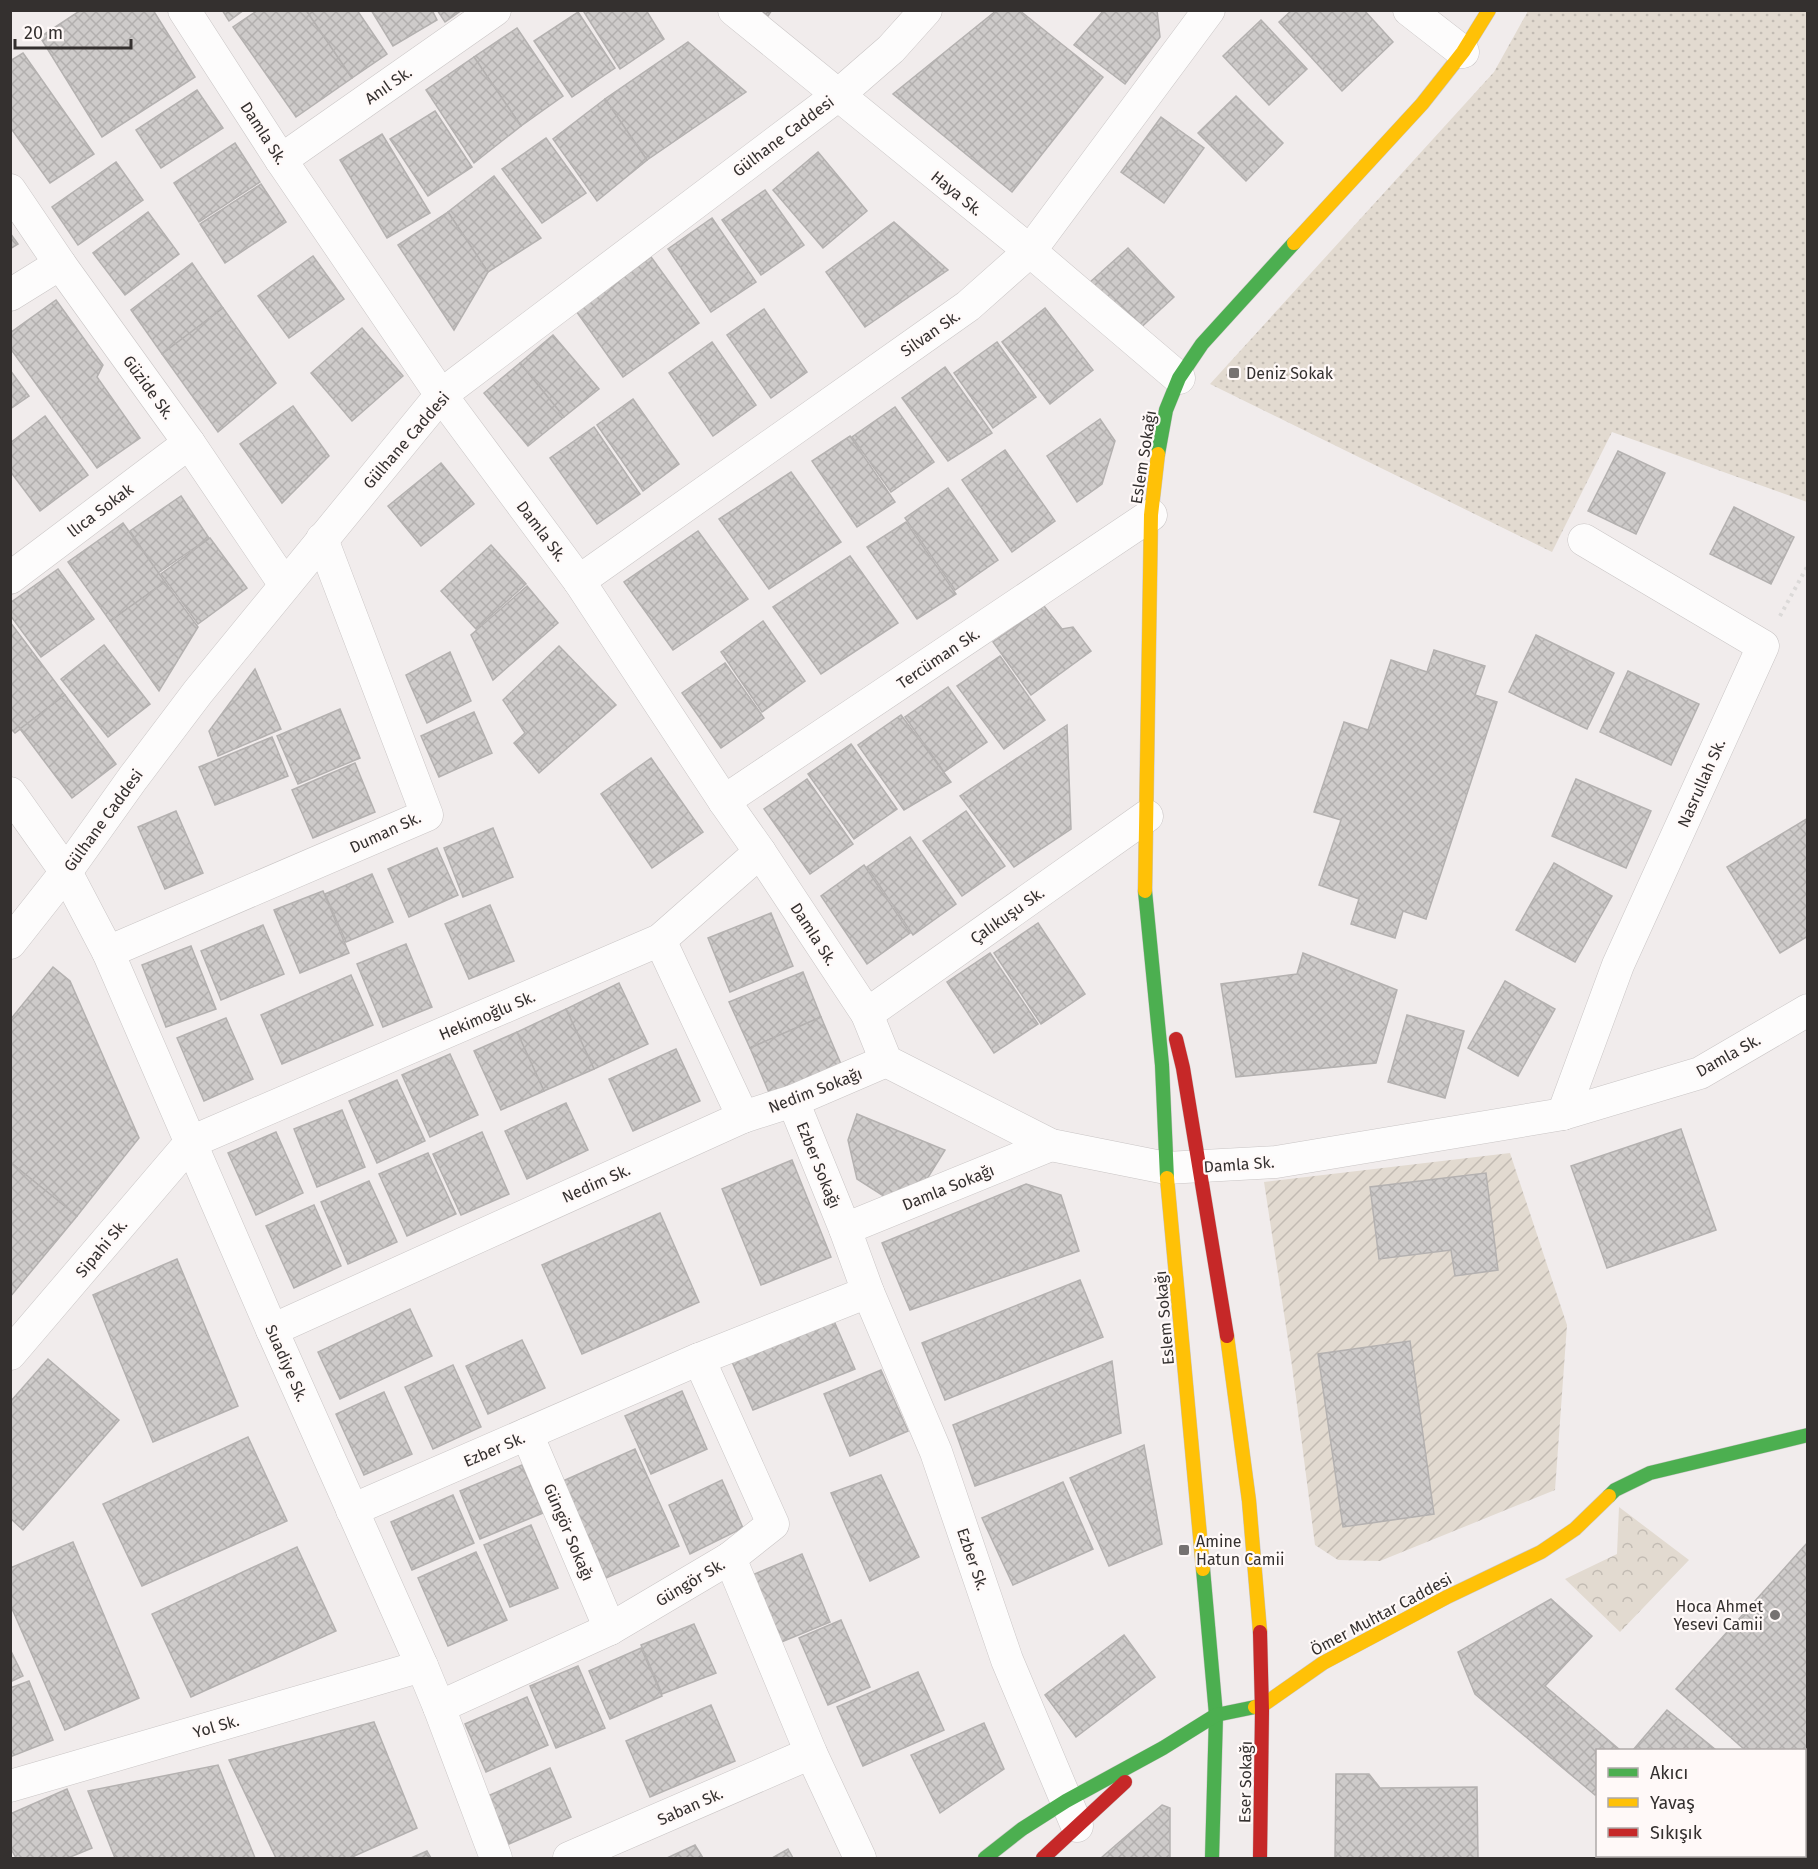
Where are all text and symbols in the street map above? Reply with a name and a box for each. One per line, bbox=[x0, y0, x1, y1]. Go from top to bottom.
scale bar bbox=[15, 12, 130, 50]
text: 20 m bbox=[24, 22, 63, 44]
street label: Anıl Sk. bbox=[361, 62, 415, 108]
street label: Gülhane Caddesi bbox=[729, 92, 838, 181]
street label: Damla Sk. bbox=[236, 98, 291, 168]
street label: Haya Sk. bbox=[927, 167, 986, 220]
street label: Silvan Sk. bbox=[897, 306, 964, 361]
street label: Güzide Sk. bbox=[119, 352, 178, 423]
place label: Deniz Sokak bbox=[1246, 364, 1334, 383]
marker: Deniz Sokak bbox=[1227, 366, 1241, 380]
street label: Gülhane Caddesi bbox=[359, 388, 454, 493]
street label: Eslem Sokağı bbox=[1127, 409, 1160, 505]
street label: llıca Sokak bbox=[64, 479, 138, 541]
street label: Damla Sk. bbox=[513, 497, 571, 565]
street label: Tercüman Sk. bbox=[893, 624, 983, 693]
street label: Nasrullah Sk. bbox=[1673, 736, 1729, 830]
street label: Gülhane Caddesi bbox=[60, 765, 147, 875]
street label: Duman Sk. bbox=[347, 808, 424, 857]
street label: Çalıkuşu Sk. bbox=[967, 883, 1049, 949]
street label: Damla Sk. bbox=[786, 899, 841, 969]
street label: Hekimoğlu Sk. bbox=[436, 987, 538, 1044]
street label: Damla Sk. bbox=[1693, 1030, 1764, 1081]
street label: Nedim Sokağı bbox=[766, 1064, 865, 1117]
street label: Ezber Sokağı bbox=[793, 1119, 845, 1211]
street label: Damla Sk. bbox=[1203, 1153, 1275, 1176]
street label: Nedim Sk. bbox=[559, 1160, 633, 1207]
street label: Damla Sokağı bbox=[899, 1160, 997, 1215]
street label: Sipahi Sk. bbox=[72, 1215, 131, 1281]
street label: Eslem Sokağı bbox=[1151, 1270, 1178, 1366]
street label: Suadiye Sk. bbox=[261, 1322, 312, 1405]
street label: Ezber Sk. bbox=[461, 1428, 528, 1471]
street label: Güngör Sokağı bbox=[539, 1481, 598, 1584]
street label: Ezber Sk. bbox=[953, 1525, 992, 1593]
place label: Amine Hatun Camii bbox=[1196, 1532, 1285, 1569]
marker: Amine Hatun Camii bbox=[1177, 1543, 1191, 1557]
street label: Güngör Sk. bbox=[652, 1554, 728, 1611]
street label: Ömer Muhtar Caddesi bbox=[1307, 1569, 1455, 1660]
place label: Hoca Ahmet Yesevi Camii bbox=[1673, 1597, 1763, 1634]
marker: Hoca Ahmet Yesevi Camii bbox=[1768, 1608, 1782, 1622]
street label: Yol Sk. bbox=[191, 1711, 241, 1742]
street label: Eser Sokağı bbox=[1235, 1741, 1256, 1823]
legend bbox=[1596, 1749, 1806, 1857]
text: Akıcı bbox=[1650, 1762, 1688, 1784]
street label: Saban Sk. bbox=[654, 1783, 726, 1829]
text: Yavaş bbox=[1650, 1792, 1695, 1814]
text: Sıkışık bbox=[1650, 1822, 1703, 1844]

